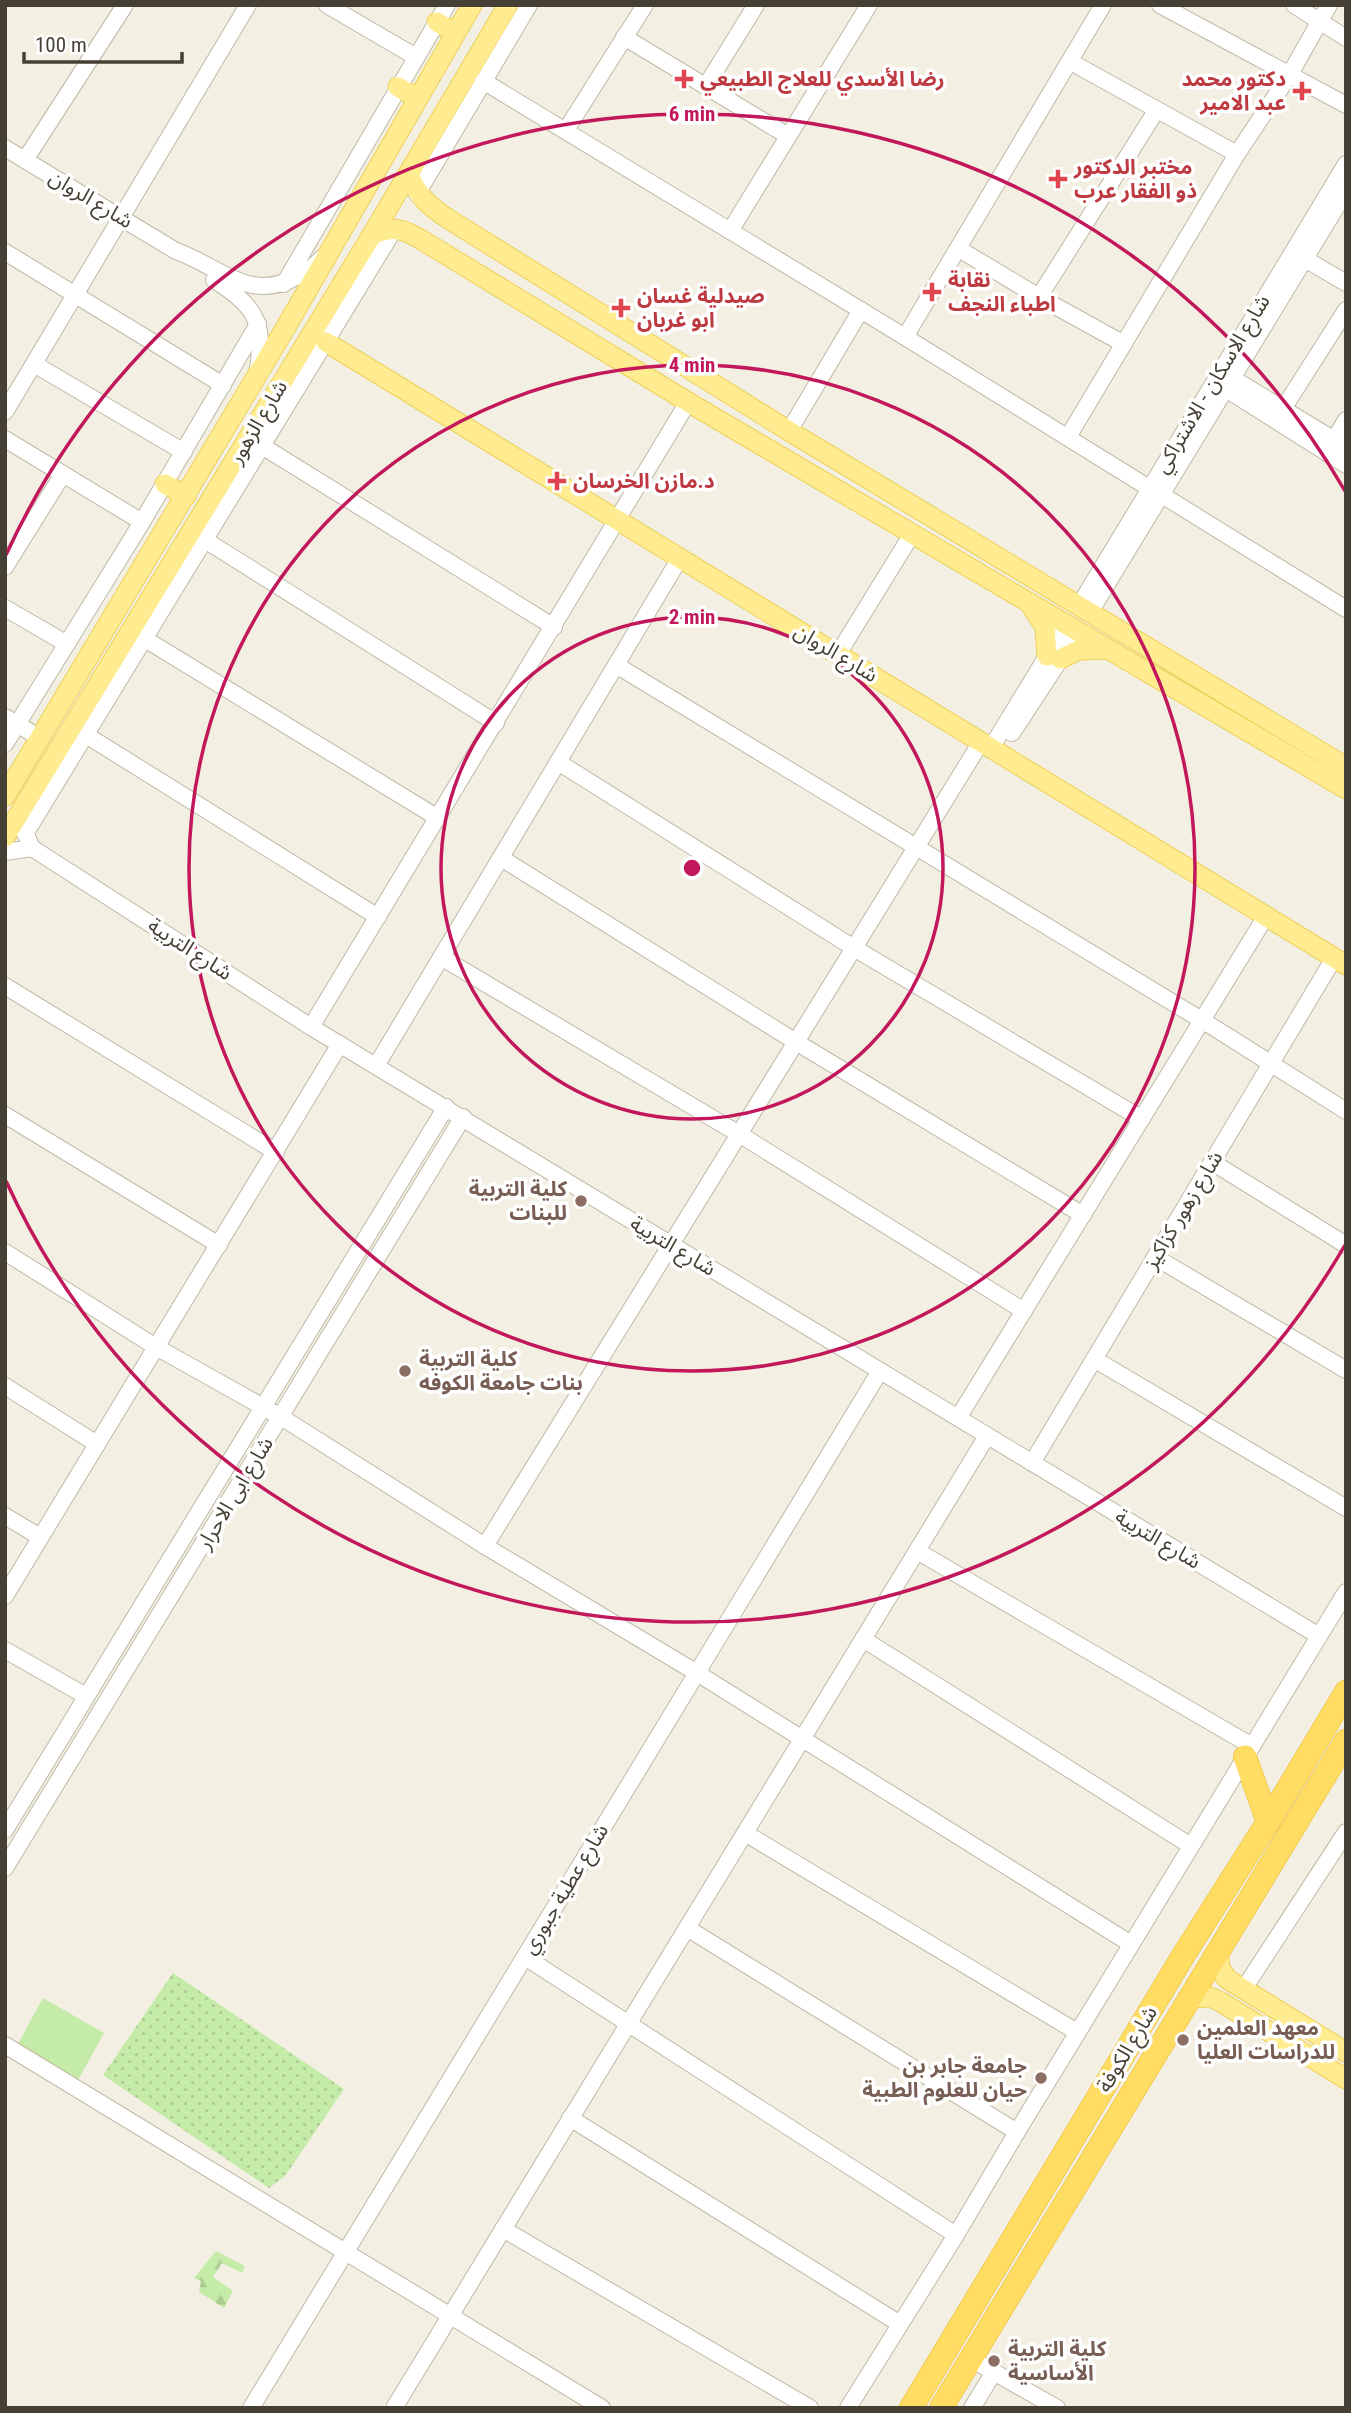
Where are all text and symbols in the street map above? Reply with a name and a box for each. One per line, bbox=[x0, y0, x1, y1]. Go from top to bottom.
scale bar bbox=[24, 21, 182, 65]
text: 100 m bbox=[35, 33, 87, 57]
place label: رضا الأسدي للعلاج الطبيعي bbox=[700, 67, 945, 96]
place label: دكتور محمد عبد الامير bbox=[1182, 67, 1286, 115]
marker: رضا الأسدي للعلاج الطبيعي bbox=[674, 69, 694, 89]
marker: دكتور محمد عبد الامير bbox=[1292, 81, 1312, 101]
text: 6 min bbox=[669, 102, 715, 126]
place label: مختبر الدكتور ذو الفقار عرب bbox=[1073, 155, 1197, 203]
street label: شارع الروان bbox=[43, 165, 137, 236]
marker: مختبر الدكتور ذو الفقار عرب bbox=[1048, 169, 1068, 189]
place label: نقابة اطباء النجف bbox=[948, 268, 1056, 316]
marker: نقابة اطباء النجف bbox=[922, 282, 942, 302]
place label: صيدلية غسان ابو غربان bbox=[637, 284, 765, 332]
street label: شارع الاسكان - الاشتراكي bbox=[1149, 290, 1278, 480]
marker: صيدلية غسان ابو غربان bbox=[611, 298, 631, 318]
text: 4 min bbox=[669, 353, 715, 377]
street label: شارع الزهور bbox=[223, 376, 295, 471]
place label: د.مازن الخرسان bbox=[573, 469, 715, 493]
marker: د.مازن الخرسان bbox=[547, 471, 567, 491]
text: 2 min bbox=[669, 605, 715, 629]
street label: شارع الروان bbox=[788, 619, 882, 690]
centre of rings bbox=[680, 856, 704, 880]
street label: شارع التربية bbox=[142, 913, 237, 988]
street label: شارع زهور كزاكيز bbox=[1138, 1147, 1230, 1276]
place label: كلية التربية للبنات bbox=[469, 1177, 567, 1225]
marker: كلية التربية للبنات bbox=[573, 1193, 589, 1209]
street label: شارع التربية bbox=[624, 1211, 720, 1283]
place label: كلية التربية بنات جامعة الكوفه bbox=[419, 1347, 583, 1395]
marker: كلية التربية بنات جامعة الكوفه bbox=[397, 1363, 413, 1379]
street label: شارع ابی الاحرار bbox=[192, 1432, 281, 1556]
street label: شارع التربية bbox=[1109, 1504, 1205, 1576]
street label: شارع عطية جبوري bbox=[517, 1820, 617, 1960]
street label: شارع الكوفة bbox=[1092, 2002, 1165, 2098]
place label: معهد العلمين للدراسات العليا bbox=[1197, 2016, 1335, 2064]
marker: معهد العلمين للدراسات العليا bbox=[1175, 2032, 1191, 2048]
place label: جامعة جابر بن حيان للعلوم الطبية bbox=[862, 2054, 1027, 2106]
marker: جامعة جابر بن حيان للعلوم الطبية bbox=[1033, 2070, 1049, 2086]
place label: كلية التربية الأساسية bbox=[1008, 2337, 1107, 2385]
marker: كلية التربية الأساسية bbox=[986, 2353, 1002, 2369]

